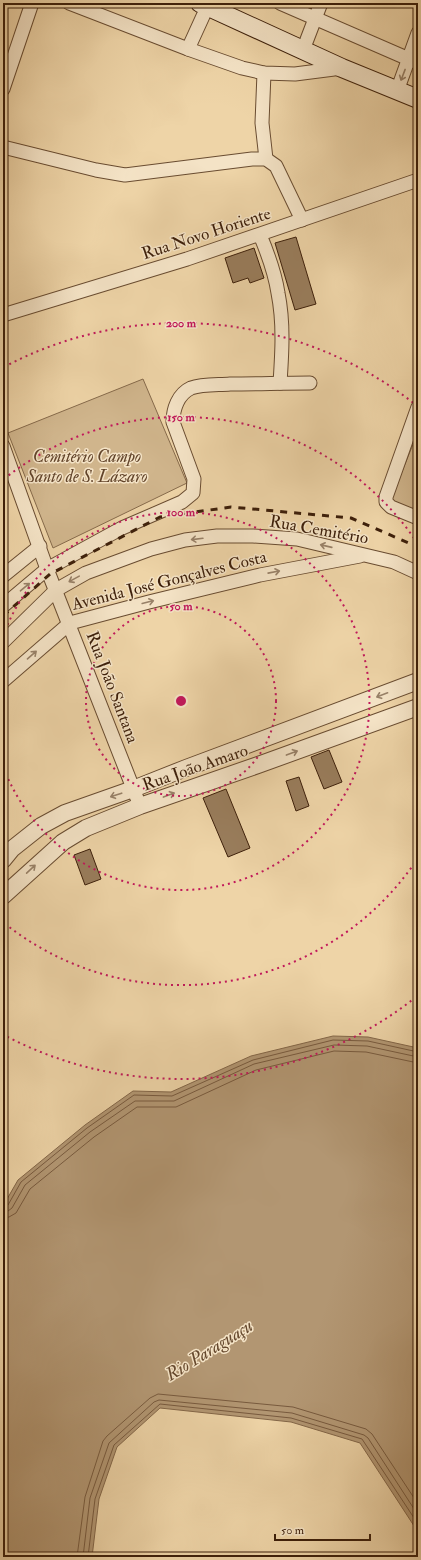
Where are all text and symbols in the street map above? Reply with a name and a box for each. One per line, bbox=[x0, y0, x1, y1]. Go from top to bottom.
one-way arrow bbox=[399, 69, 407, 81]
street label: Rua Novo Horiente bbox=[139, 203, 273, 264]
text: 200 m bbox=[166, 316, 197, 331]
text: 150 m bbox=[167, 410, 195, 425]
park label: Cemitério Campo Santo de S. Lázaro bbox=[25, 446, 148, 487]
text: 100 m bbox=[167, 505, 196, 520]
street label: Rua Cemitério bbox=[268, 510, 370, 549]
one-way arrow bbox=[191, 535, 204, 543]
one-way arrow bbox=[320, 542, 333, 549]
street label: Avenida José Gonçalves Costa bbox=[69, 546, 270, 616]
one-way arrow bbox=[267, 568, 280, 576]
one-way arrow bbox=[68, 576, 80, 584]
one-way arrow bbox=[20, 583, 31, 592]
one-way arrow bbox=[141, 598, 154, 606]
text: 50 m bbox=[169, 599, 193, 614]
street label: Rua João Santana bbox=[81, 628, 144, 747]
one-way arrow bbox=[27, 651, 38, 660]
one-way arrow bbox=[376, 691, 388, 699]
centre of rings bbox=[174, 694, 188, 708]
street label: Rua João Amaro bbox=[140, 740, 251, 796]
one-way arrow bbox=[285, 749, 298, 756]
one-way arrow bbox=[162, 791, 174, 799]
one-way arrow bbox=[109, 792, 122, 799]
one-way arrow bbox=[26, 865, 36, 874]
water label: Rio Paraguaçu bbox=[160, 1314, 258, 1387]
scale bar bbox=[275, 1516, 370, 1542]
text: 50 m bbox=[281, 1523, 305, 1538]

